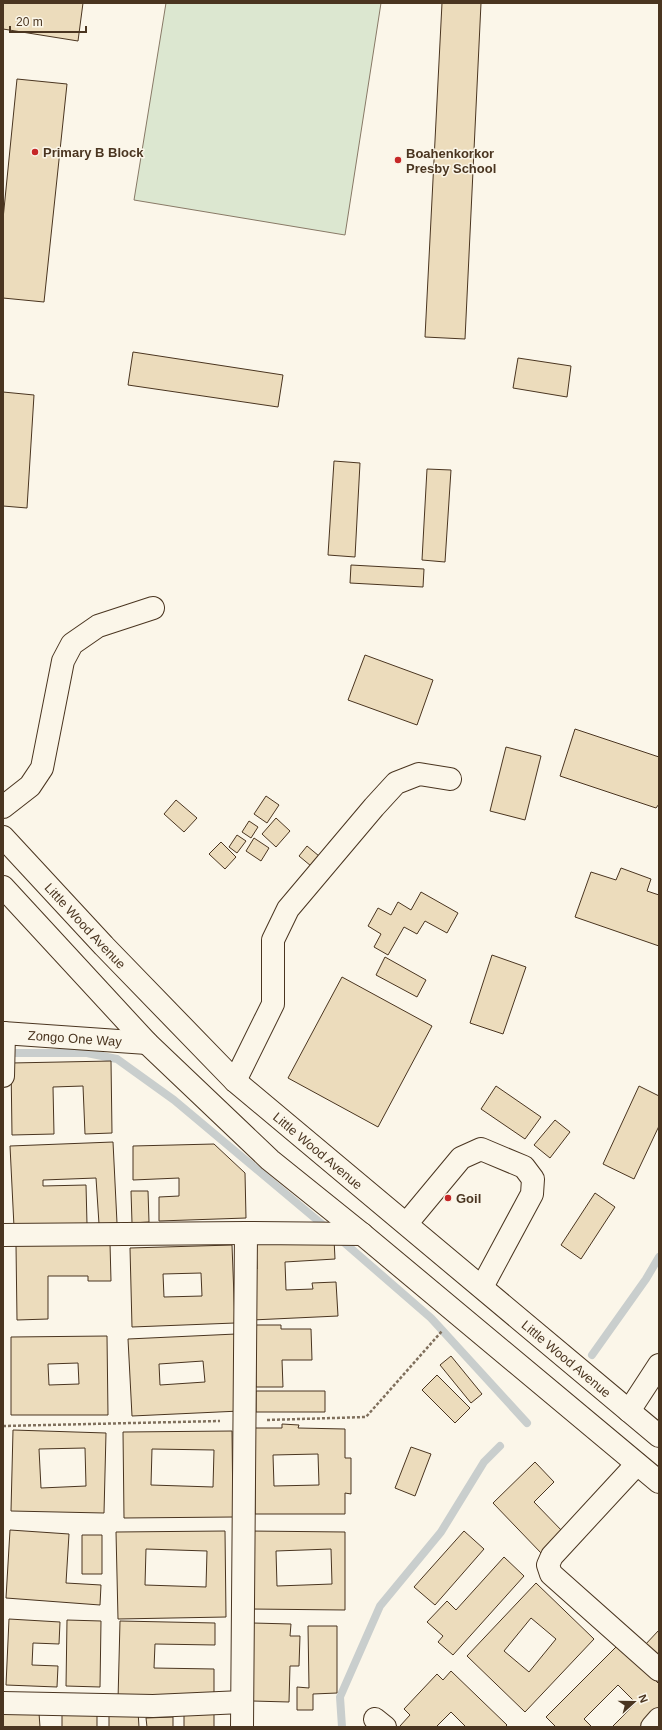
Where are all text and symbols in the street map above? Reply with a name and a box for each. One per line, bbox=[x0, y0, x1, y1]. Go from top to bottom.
scale bar bbox=[10, 8, 86, 34]
text: 20 m bbox=[16, 15, 43, 29]
place label: Primary B Block bbox=[43, 145, 144, 160]
place label: Boahenkorkor Presby School bbox=[406, 146, 496, 176]
marker: Primary B Block bbox=[30, 147, 40, 157]
marker: Boahenkorkor Presby School bbox=[393, 155, 403, 165]
street label: Little Wood Avenue bbox=[41, 880, 129, 972]
street label: Zongo One Way bbox=[27, 1028, 123, 1049]
street label: Little Wood Avenue bbox=[270, 1109, 365, 1192]
place label: Goil bbox=[456, 1191, 481, 1206]
marker: Goil bbox=[443, 1193, 453, 1203]
street label: Little Wood Avenue bbox=[519, 1317, 614, 1400]
north arrow bbox=[614, 1682, 654, 1722]
text: N bbox=[636, 1693, 650, 1704]

